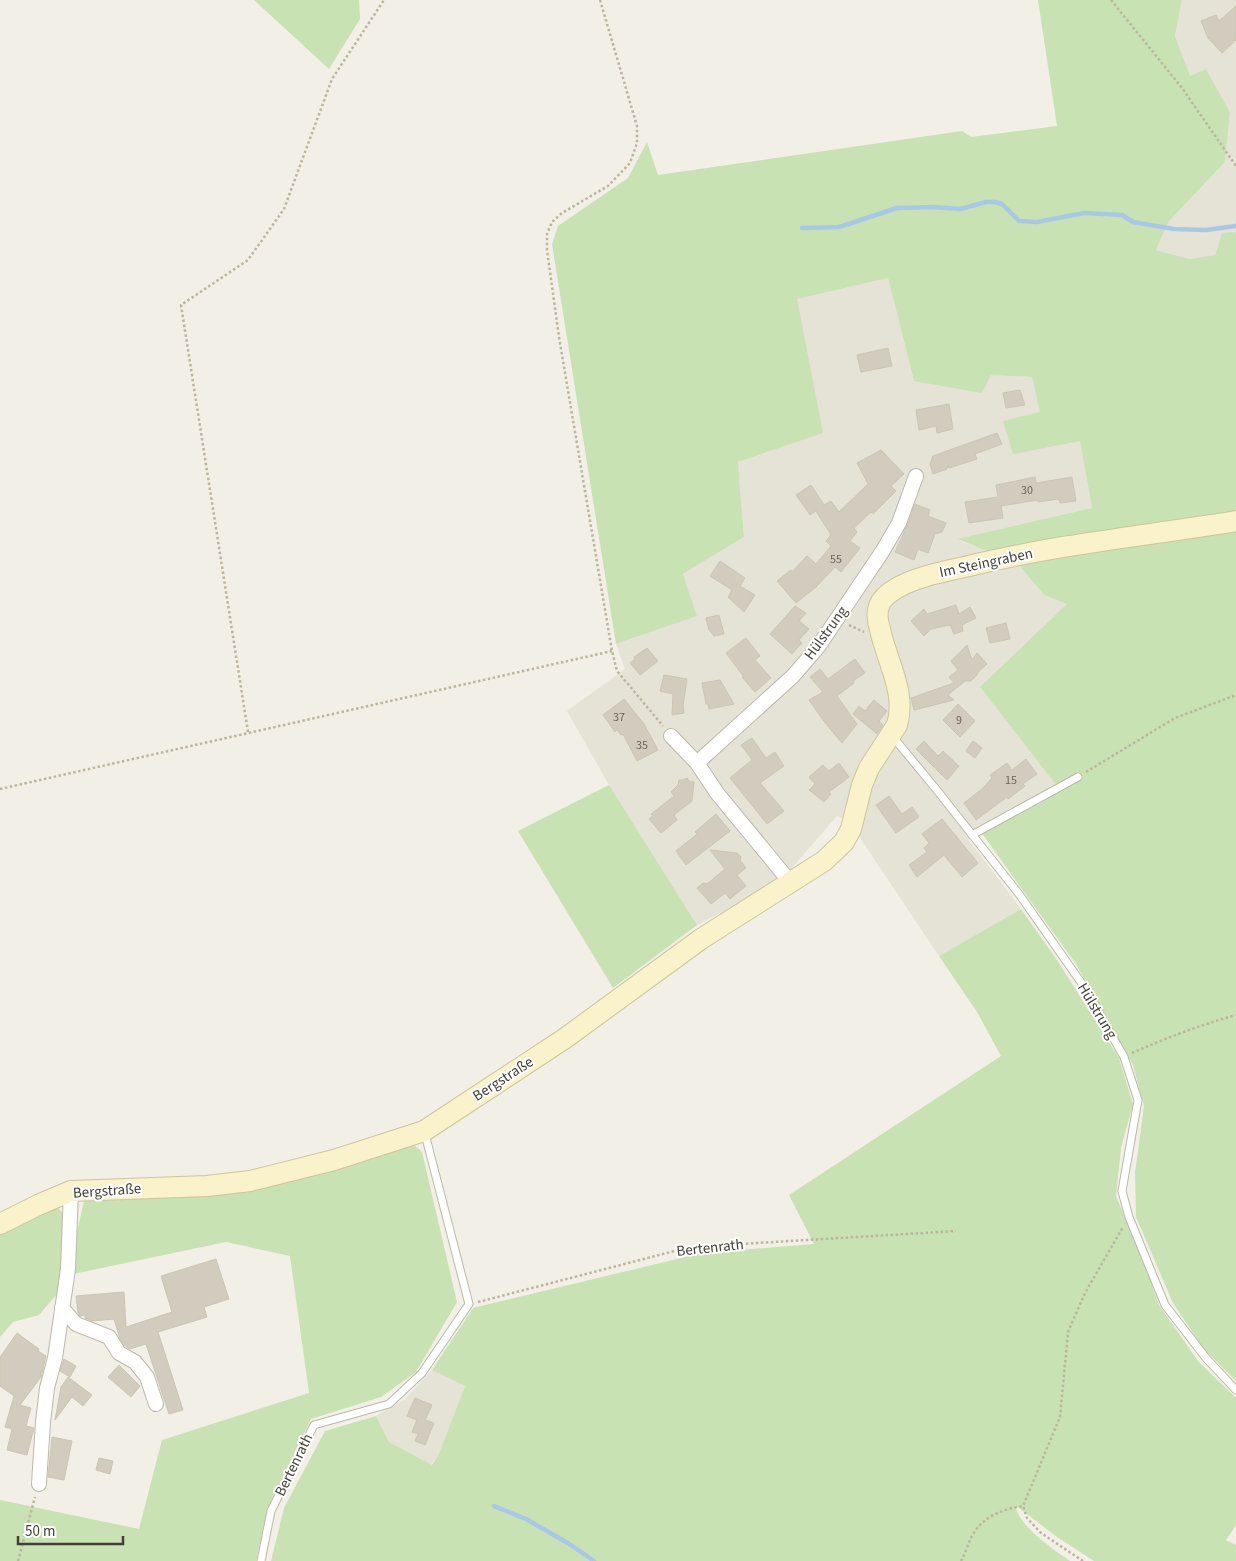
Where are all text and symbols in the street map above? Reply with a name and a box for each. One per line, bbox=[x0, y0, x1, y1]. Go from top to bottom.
house number: 30 bbox=[1021, 482, 1033, 499]
street label: Im Steingraben bbox=[937, 543, 1035, 583]
house number: 55 bbox=[830, 551, 842, 568]
street label: Hülstrung bbox=[799, 601, 853, 664]
house number: 37 bbox=[613, 709, 625, 726]
house number: 9 bbox=[956, 712, 962, 729]
house number: 35 bbox=[636, 737, 648, 754]
house number: 15 bbox=[1005, 772, 1017, 789]
street label: Hülstrung bbox=[1072, 979, 1122, 1043]
street label: Bergstraße bbox=[469, 1052, 537, 1106]
street label: Bergstraße bbox=[72, 1178, 142, 1204]
street label: Bertenrath bbox=[675, 1234, 745, 1262]
street label: Bertenrath bbox=[270, 1430, 318, 1500]
scale bar bbox=[18, 1514, 122, 1546]
text: 50 m bbox=[25, 1521, 55, 1542]

